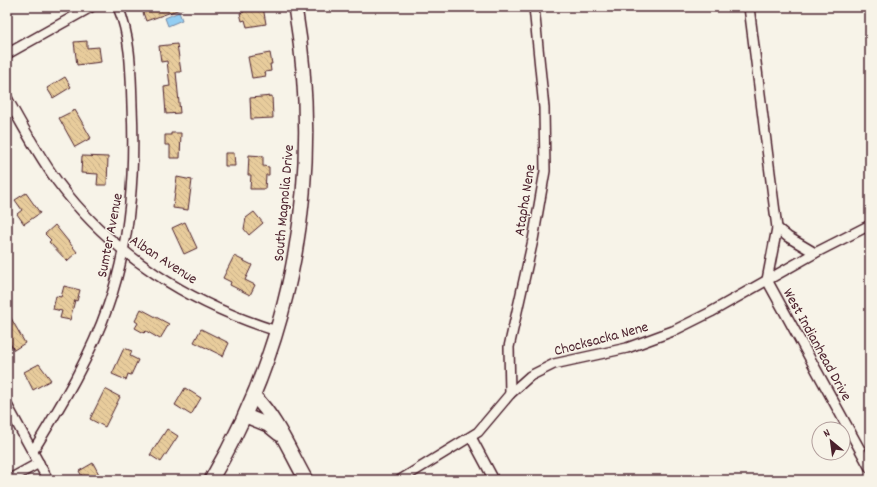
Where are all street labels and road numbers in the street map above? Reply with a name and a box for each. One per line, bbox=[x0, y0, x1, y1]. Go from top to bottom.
street label: South Magnolia Drive bbox=[269, 143, 301, 263]
street label: Atapha Nene bbox=[509, 162, 543, 238]
street label: Sumter Avenue bbox=[92, 191, 130, 279]
street label: Alban Avenue bbox=[125, 231, 201, 291]
street label: West Indianhead Drive bbox=[776, 285, 857, 406]
street label: Chocksacka Nene bbox=[552, 317, 651, 363]

